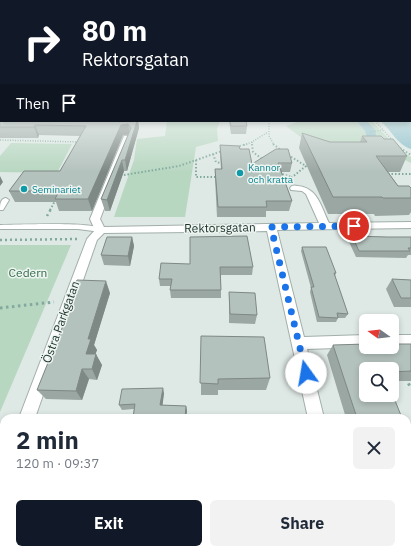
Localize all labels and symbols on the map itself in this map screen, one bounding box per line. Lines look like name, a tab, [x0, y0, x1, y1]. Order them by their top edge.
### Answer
place label: Kannor och kratta	[248, 161, 294, 186]
marker: Kannor och kratta	[235, 168, 245, 178]
place label: Seminariet	[32, 183, 81, 196]
marker: Seminariet	[19, 184, 29, 194]
pin	[337, 209, 371, 243]
street label: Rektorsgatan	[184, 219, 256, 236]
park label: Cedern	[9, 265, 47, 280]
street label: Östra Parkgatan	[39, 279, 82, 365]
north arrow	[359, 314, 399, 354]
position arrow	[285, 352, 327, 394]

